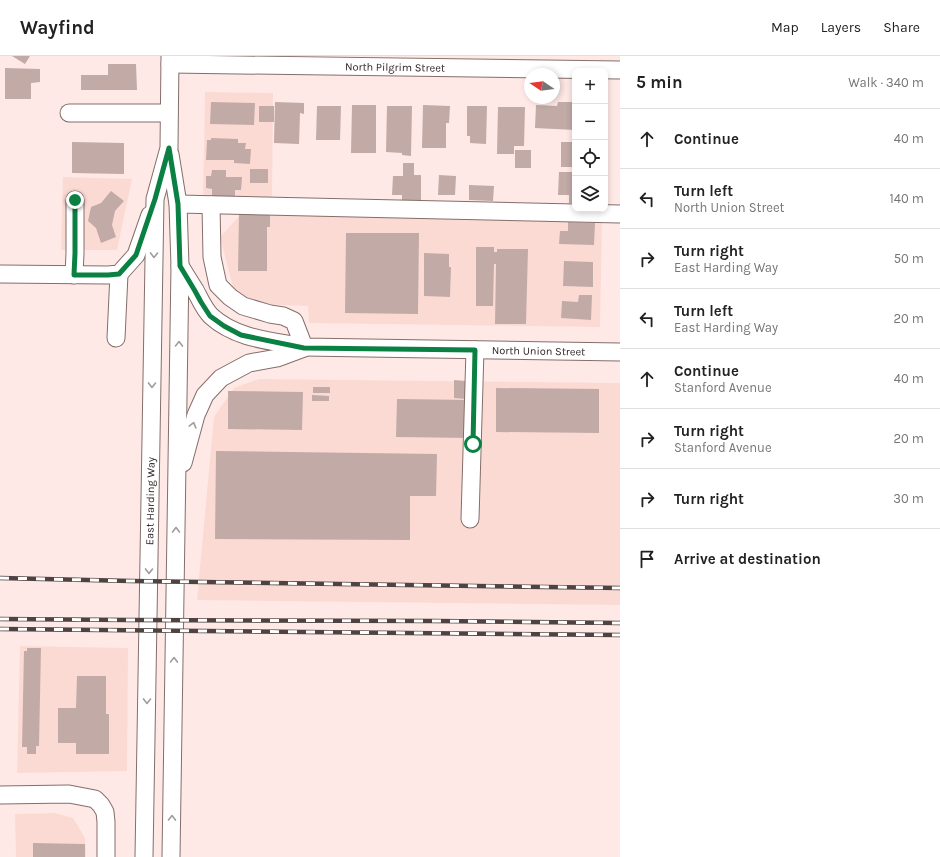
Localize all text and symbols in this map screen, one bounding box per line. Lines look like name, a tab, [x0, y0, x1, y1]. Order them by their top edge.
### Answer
text: Wayfind	[20, 17, 95, 39]
text: Map	[771, 19, 799, 36]
text: Layers	[821, 19, 861, 36]
text: Share	[883, 19, 920, 36]
street label: North Pilgrim Street	[345, 60, 445, 75]
north arrow	[524, 68, 560, 104]
map controls	[572, 68, 608, 212]
button: +	[572, 68, 608, 104]
text: 5 min	[636, 72, 683, 92]
text: Walk · 340 m	[848, 75, 924, 90]
button: −	[572, 104, 608, 140]
icon: ahead	[636, 128, 658, 150]
text: Continue	[674, 130, 739, 148]
text: 40 m	[894, 131, 924, 146]
button: locate	[572, 140, 608, 176]
button: layers	[572, 176, 608, 212]
text: Turn left	[674, 182, 733, 200]
icon: left	[636, 188, 658, 210]
route end	[66, 191, 84, 209]
text: 140 m	[889, 191, 924, 206]
text: North Union Street	[674, 200, 784, 215]
text: Turn right	[674, 242, 744, 260]
icon: right	[636, 248, 658, 270]
text: 50 m	[894, 251, 924, 266]
one-way arrow	[150, 252, 158, 258]
text: East Harding Way	[674, 260, 778, 275]
text: Turn left	[674, 302, 733, 320]
icon: left	[636, 308, 658, 330]
text: 20 m	[894, 311, 924, 326]
text: East Harding Way	[674, 320, 778, 335]
one-way arrow	[175, 341, 183, 347]
street label: North Union Street	[492, 344, 585, 358]
text: Continue	[674, 362, 739, 380]
icon: ahead	[636, 368, 658, 390]
text: 40 m	[894, 371, 924, 386]
text: Stanford Avenue	[674, 380, 772, 395]
one-way arrow	[148, 382, 156, 388]
one-way arrow	[189, 422, 197, 428]
text: Turn right	[674, 422, 744, 440]
icon: right	[636, 428, 658, 450]
text: 20 m	[894, 431, 924, 446]
route start	[464, 435, 482, 453]
text: Stanford Avenue	[674, 440, 772, 455]
street label: East Harding Way	[143, 457, 158, 545]
icon: right	[636, 488, 658, 510]
text: Turn right	[674, 490, 744, 508]
text: 30 m	[893, 491, 924, 506]
one-way arrow	[172, 527, 180, 533]
icon: arrive	[636, 548, 658, 570]
text: Arrive at destination	[674, 550, 821, 568]
one-way arrow	[145, 568, 153, 574]
one-way arrow	[170, 657, 178, 663]
one-way arrow	[142, 698, 151, 704]
one-way arrow	[168, 815, 176, 821]

